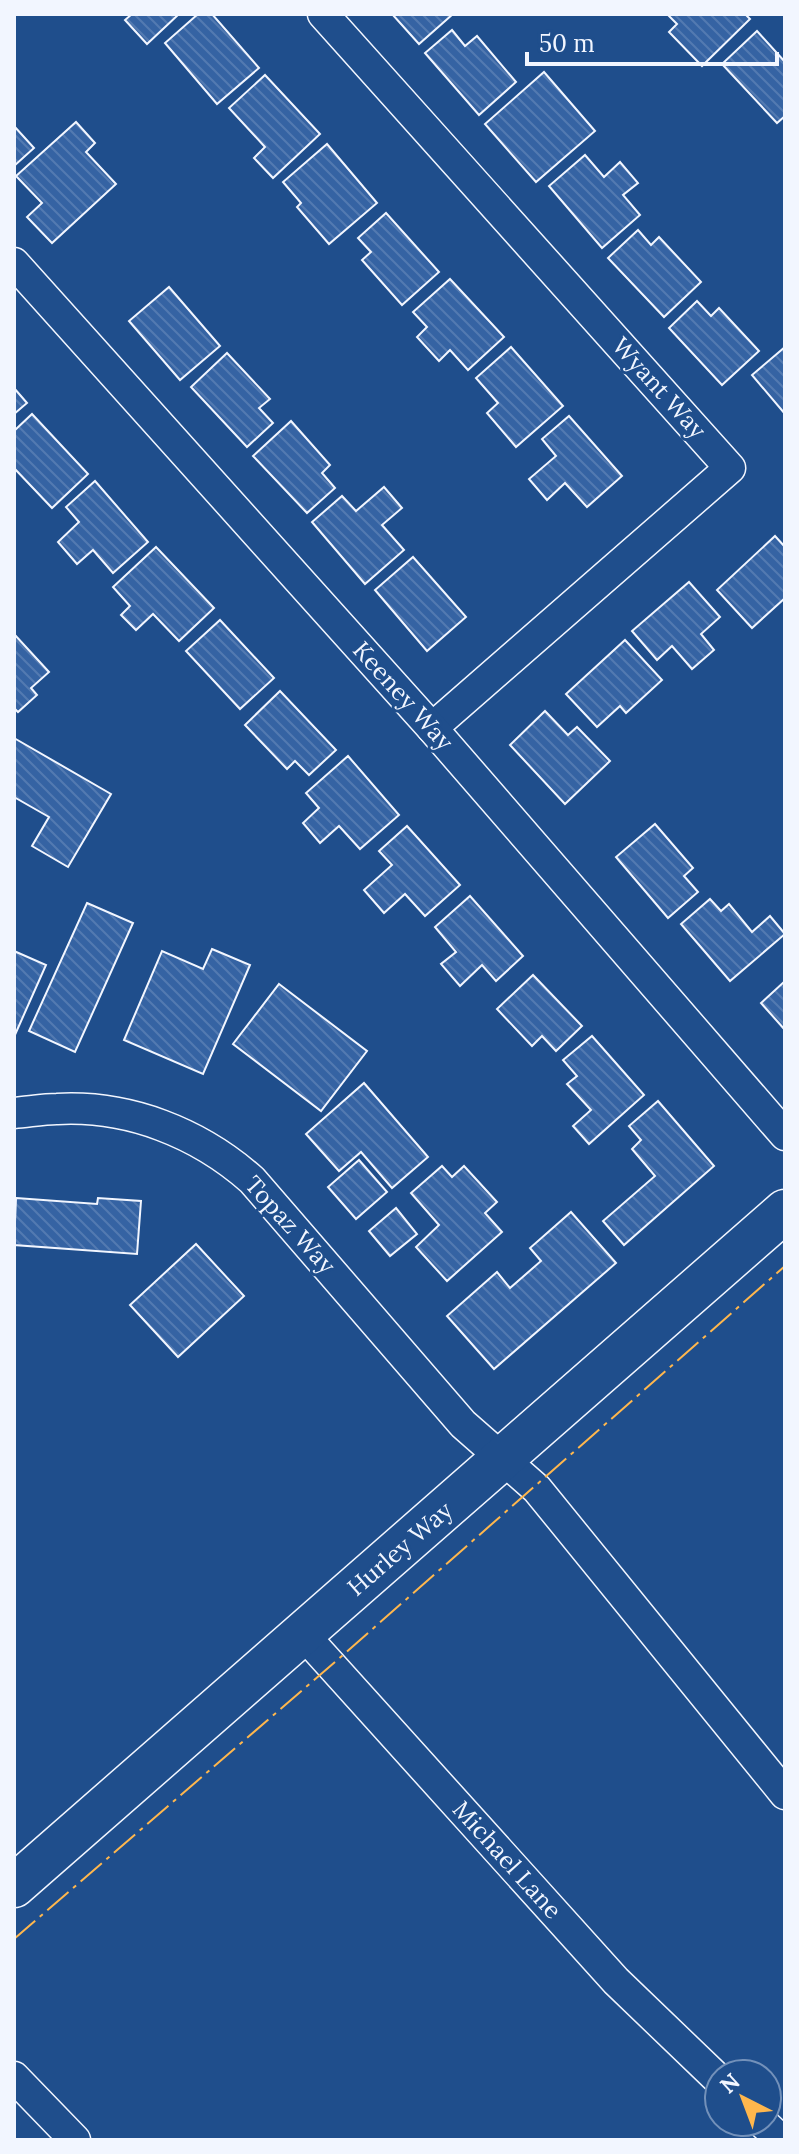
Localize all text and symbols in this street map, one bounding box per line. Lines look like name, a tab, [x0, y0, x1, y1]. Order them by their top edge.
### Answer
scale bar	[527, 16, 777, 66]
text: 50 m	[539, 28, 595, 59]
street label: Wyant Way	[606, 330, 713, 445]
street label: Keeney Way	[346, 635, 461, 757]
street label: Topaz Way	[238, 1169, 343, 1280]
street label: Hurley Way	[341, 1494, 459, 1603]
street label: Michael Lane	[446, 1794, 569, 1925]
north arrow	[703, 2058, 783, 2138]
text: N	[714, 2067, 745, 2099]

